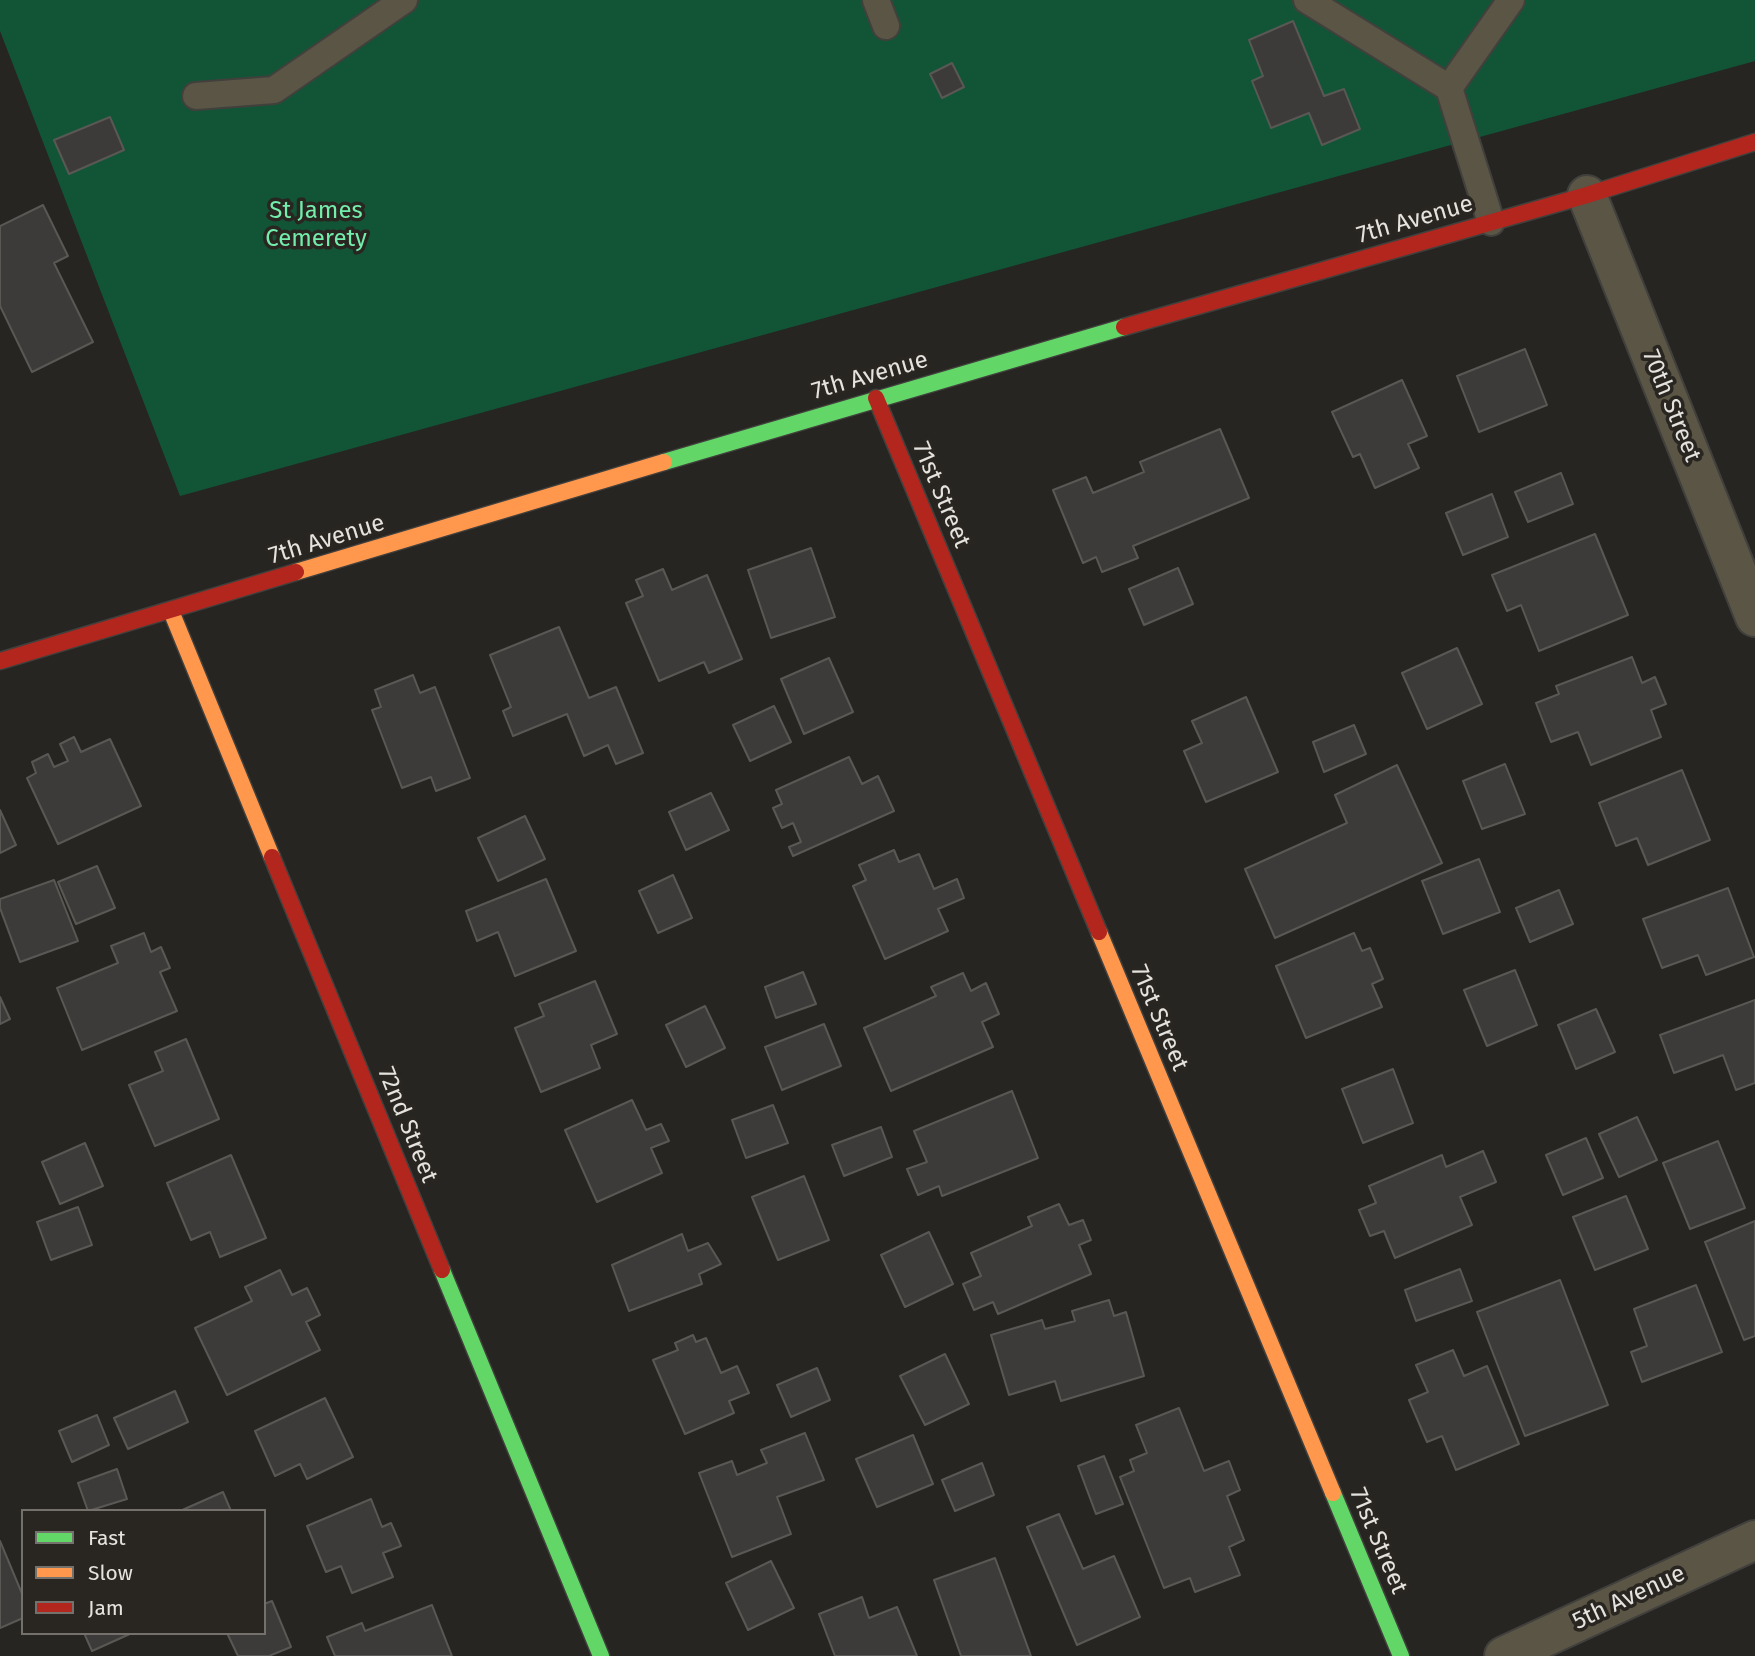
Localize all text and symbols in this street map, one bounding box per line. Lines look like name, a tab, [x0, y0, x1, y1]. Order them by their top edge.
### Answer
street label: 7th Avenue	[1354, 190, 1476, 250]
park label: St James Cemerety	[265, 197, 367, 253]
street label: 7th Avenue	[809, 346, 931, 406]
street label: 70th Street	[1636, 346, 1706, 466]
street label: 71st Street	[906, 438, 976, 552]
street label: 7th Avenue	[266, 509, 388, 571]
street label: 71st Street	[1124, 961, 1194, 1075]
street label: 72nd Street	[371, 1063, 443, 1187]
street label: 71st Street	[1343, 1484, 1413, 1598]
legend	[21, 1509, 266, 1635]
text: Fast	[88, 1525, 126, 1551]
street label: 5th Avenue	[1568, 1559, 1690, 1637]
text: Slow	[88, 1560, 133, 1586]
text: Jam	[88, 1595, 124, 1621]

